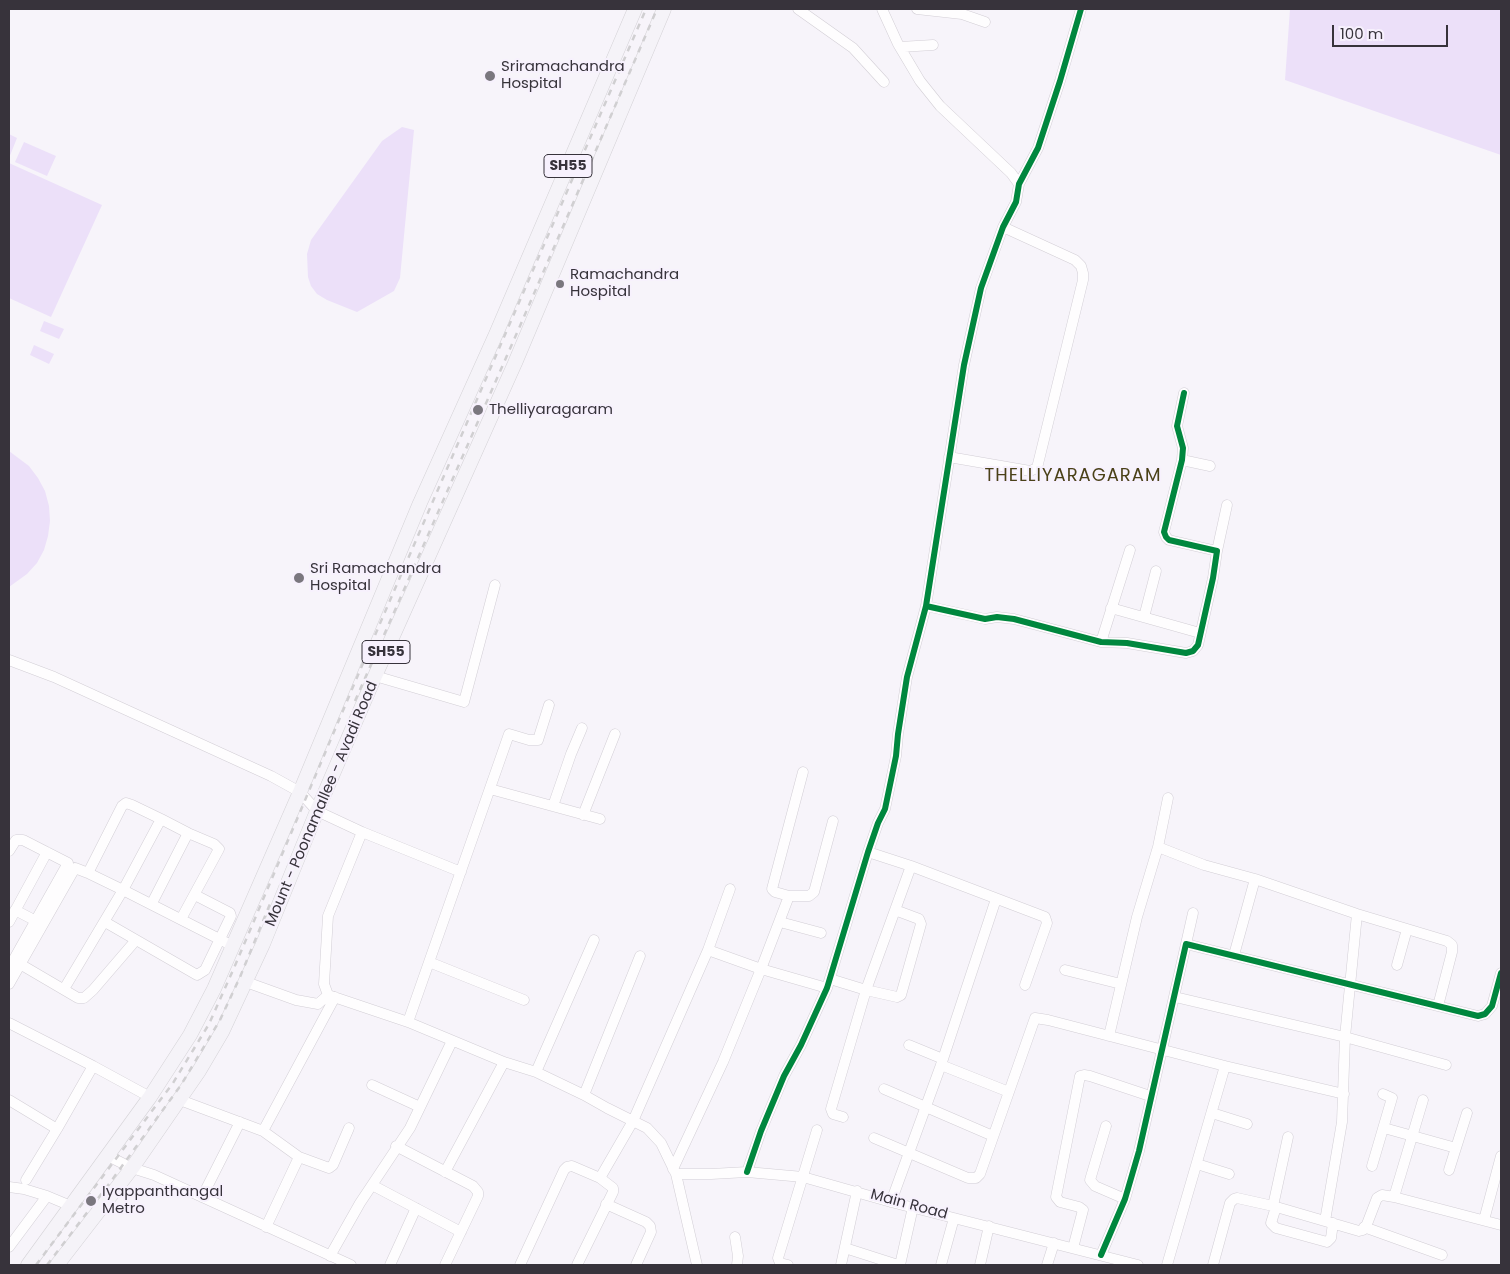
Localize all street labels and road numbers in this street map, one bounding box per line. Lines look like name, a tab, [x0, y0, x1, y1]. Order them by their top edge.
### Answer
road number: SH55	[544, 154, 592, 178]
road number: SH55	[362, 640, 410, 664]
street label: Mount - Poonamallee - Avadi Road	[262, 679, 382, 929]
street label: Main Road	[868, 1186, 950, 1224]

